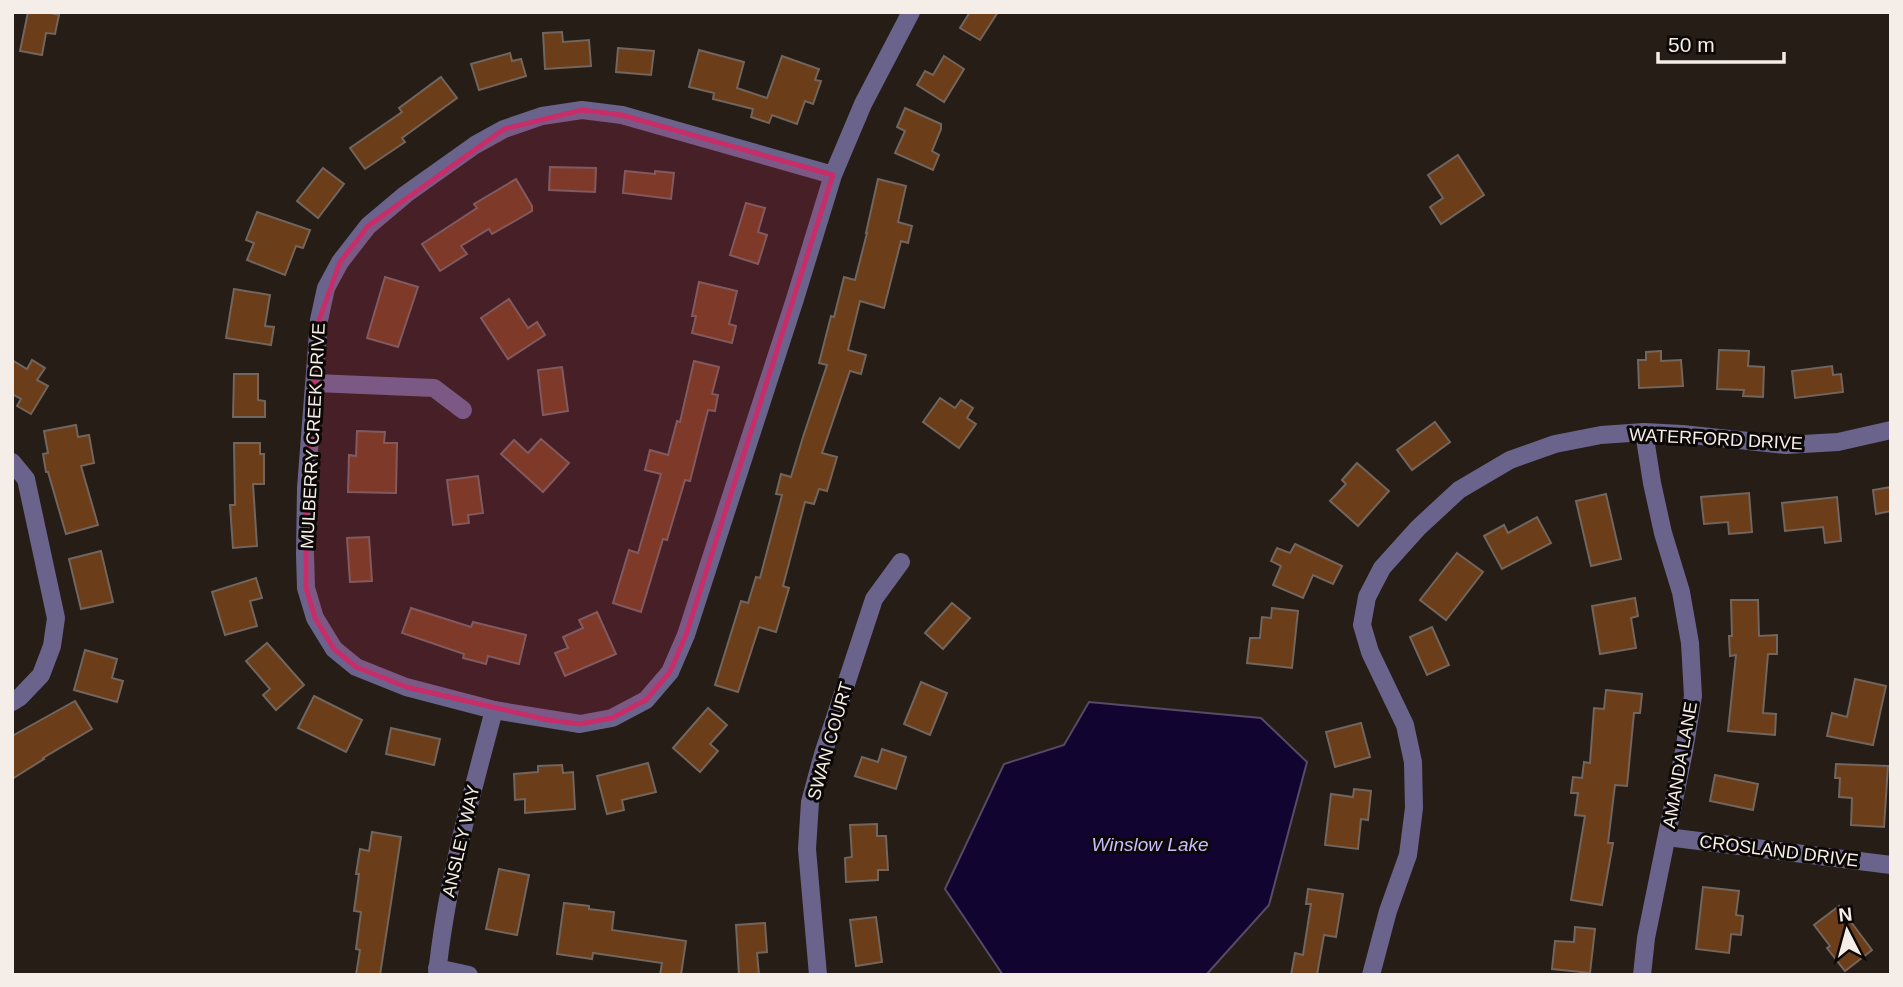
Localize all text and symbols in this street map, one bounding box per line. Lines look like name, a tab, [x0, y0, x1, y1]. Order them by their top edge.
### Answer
scale bar	[1658, 21, 1784, 65]
text: 50 m	[1668, 33, 1715, 56]
street label: MULBERRY CREEK DRIVE	[297, 322, 329, 550]
street label: WATERFORD DRIVE	[1629, 424, 1803, 454]
street label: SWAN COURT	[804, 680, 856, 802]
street label: AMANDA LANE	[1659, 700, 1701, 830]
street label: ANSLEY WAY	[438, 783, 484, 899]
street label: CROSLAND DRIVE	[1698, 831, 1860, 871]
water label: Winslow Lake	[1091, 834, 1209, 855]
north arrow	[1812, 896, 1882, 966]
text: N	[1837, 903, 1853, 926]

